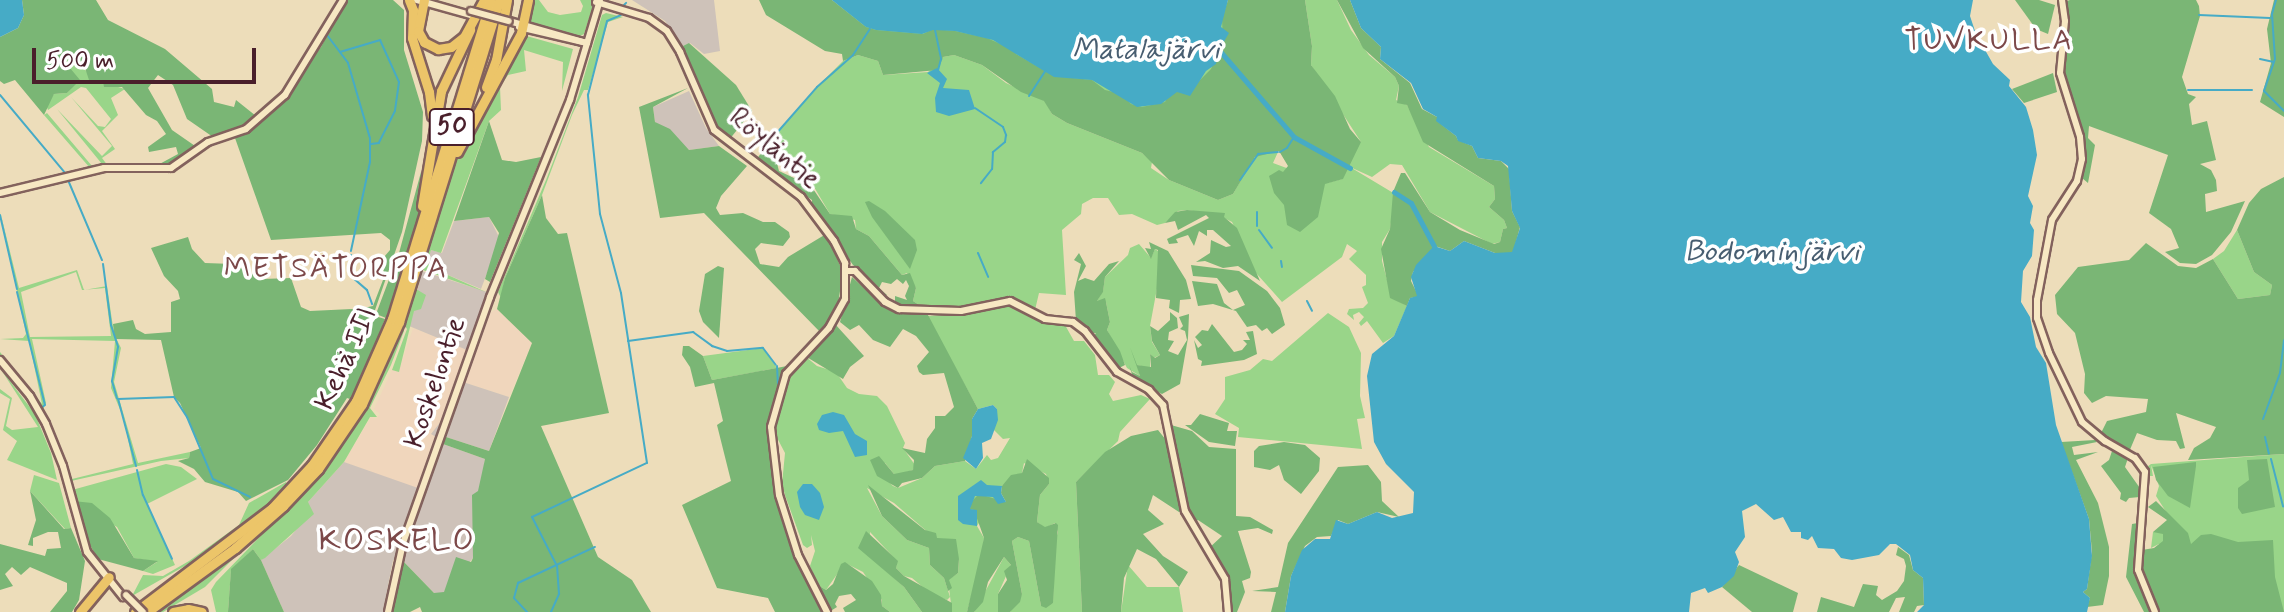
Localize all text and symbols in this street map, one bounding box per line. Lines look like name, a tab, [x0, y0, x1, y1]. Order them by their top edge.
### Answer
district label: TUVKULLA	[1908, 23, 2070, 59]
scale bar	[36, 32, 260, 82]
water label: Matalajärvi	[1072, 32, 1220, 68]
text: 500 m	[46, 46, 114, 77]
street label: Röyläntie	[722, 101, 826, 197]
road number: 50	[428, 105, 476, 149]
water label: Bodominjärvi	[1685, 234, 1859, 270]
district label: METSÄTORPPA	[222, 251, 450, 287]
street label: Kehä III	[309, 302, 385, 416]
street label: Koskelontie	[398, 313, 474, 453]
district label: KOSKELO	[319, 522, 475, 560]

